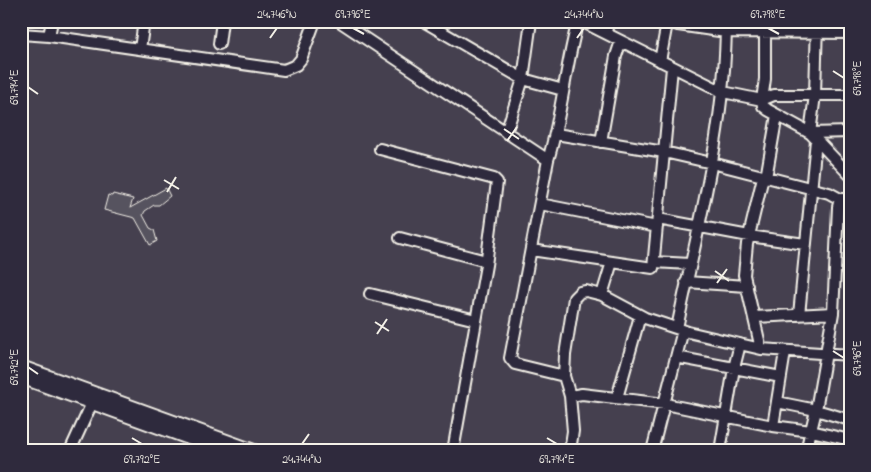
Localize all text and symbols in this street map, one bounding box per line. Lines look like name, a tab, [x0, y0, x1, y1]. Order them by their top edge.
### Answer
text: 24.746°N	[257, 6, 297, 24]
text: 69.796°E	[335, 6, 371, 24]
text: 24.744°N	[564, 6, 604, 24]
text: 69.798°E	[751, 6, 785, 24]
text: 69.798°E	[849, 61, 867, 95]
text: 69.794°E	[6, 69, 24, 105]
text: 69.796°E	[849, 340, 867, 376]
text: 69.792°E	[6, 349, 24, 385]
text: 69.792°E	[124, 451, 160, 469]
text: 24.744°N	[282, 451, 322, 469]
text: 69.794°E	[539, 451, 575, 469]

